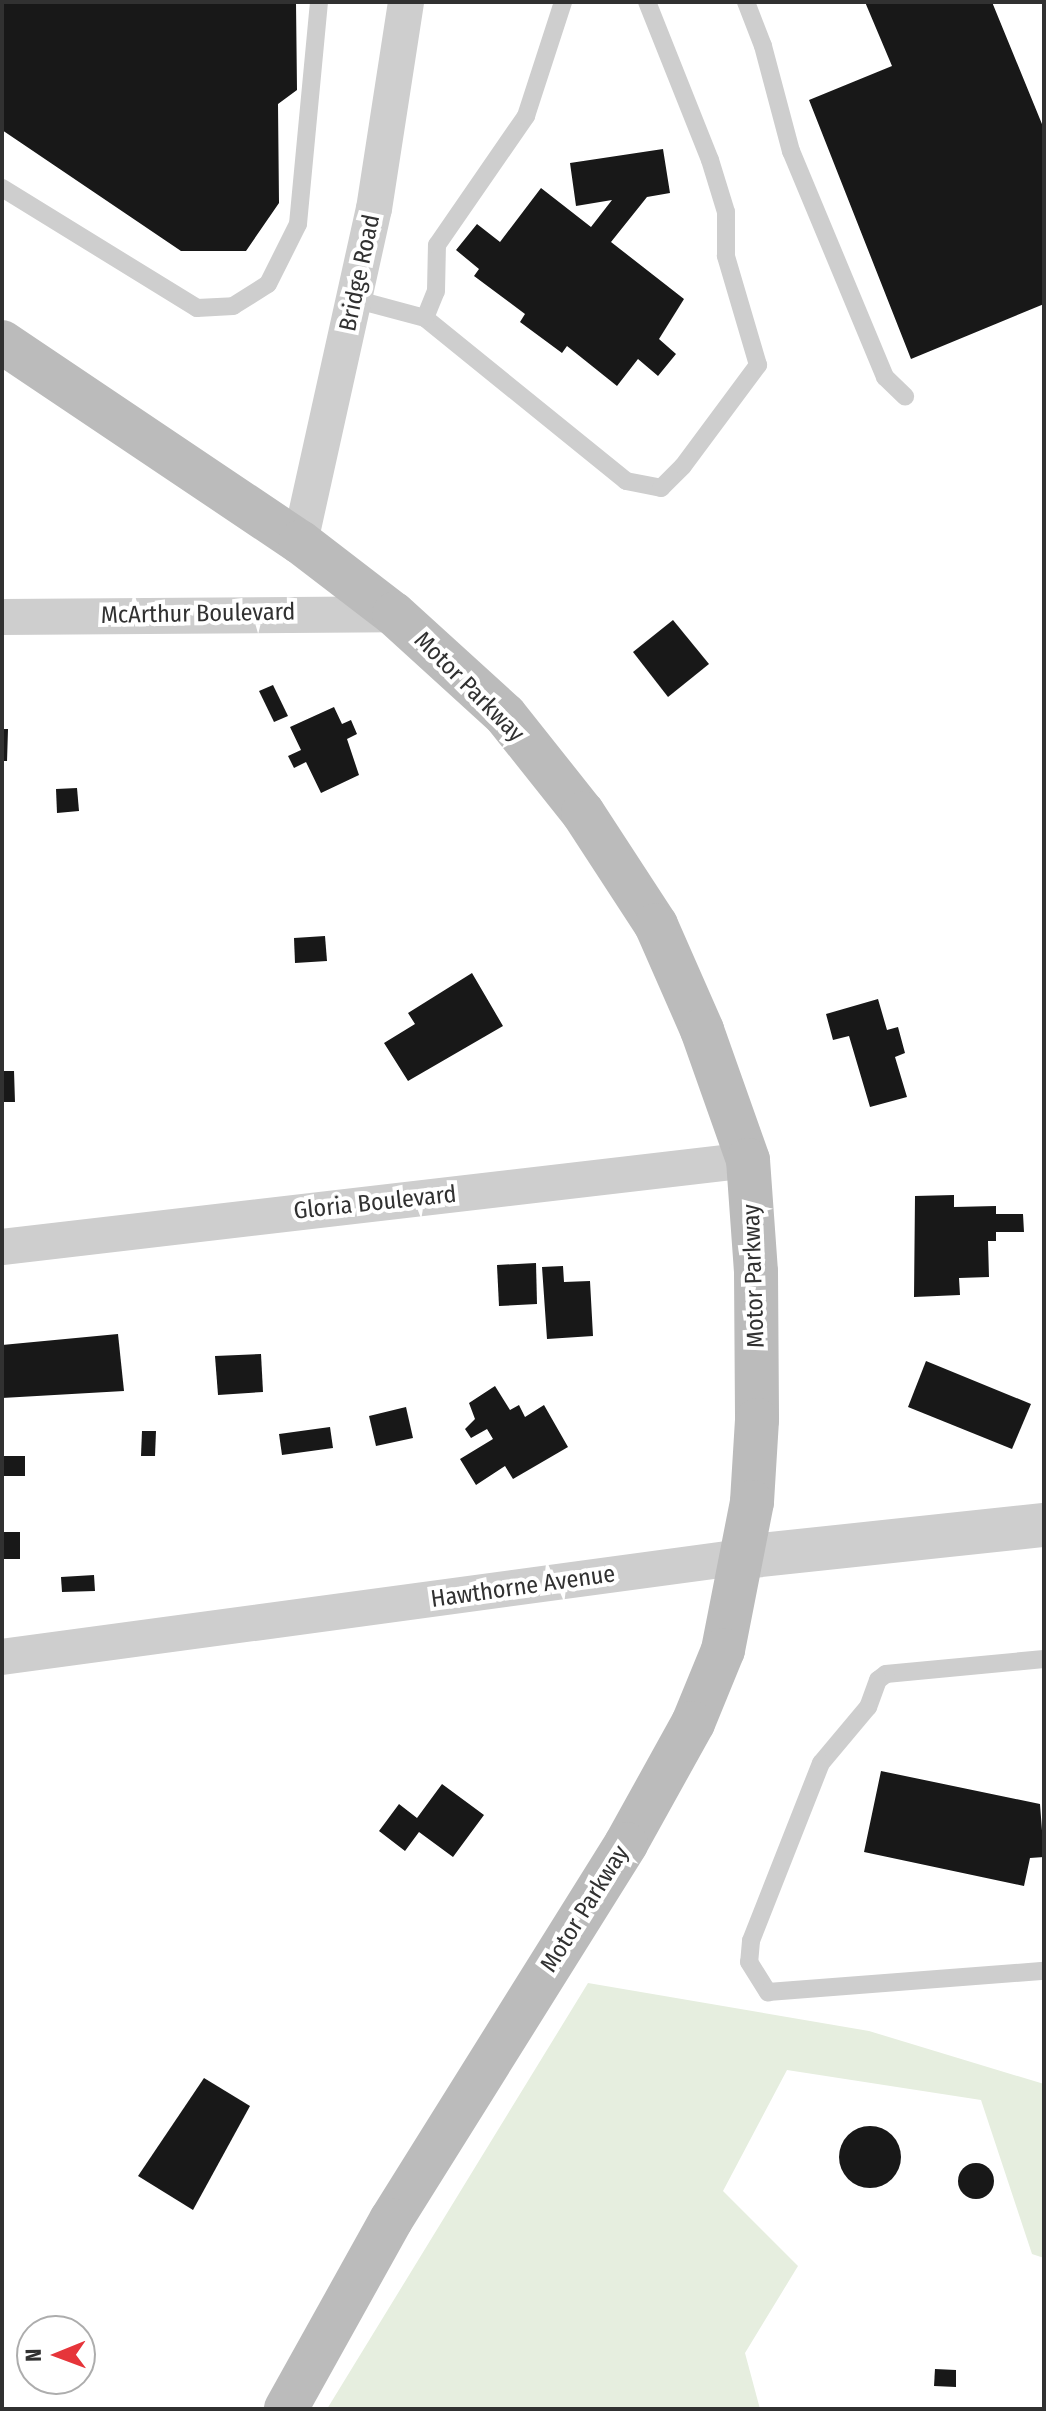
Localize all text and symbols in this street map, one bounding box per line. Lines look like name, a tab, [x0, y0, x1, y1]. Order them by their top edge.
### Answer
street label: Bridge Road	[334, 212, 386, 334]
street label: McArthur Boulevard	[101, 598, 295, 630]
street label: Motor Parkway	[408, 626, 530, 748]
street label: Gloria Boulevard	[292, 1180, 458, 1226]
street label: Motor Parkway	[737, 1204, 771, 1348]
street label: Hawthorne Avenue	[429, 1560, 617, 1614]
street label: Motor Parkway	[535, 1840, 635, 1978]
north arrow	[16, 2315, 96, 2395]
text: N	[20, 2349, 47, 2362]

